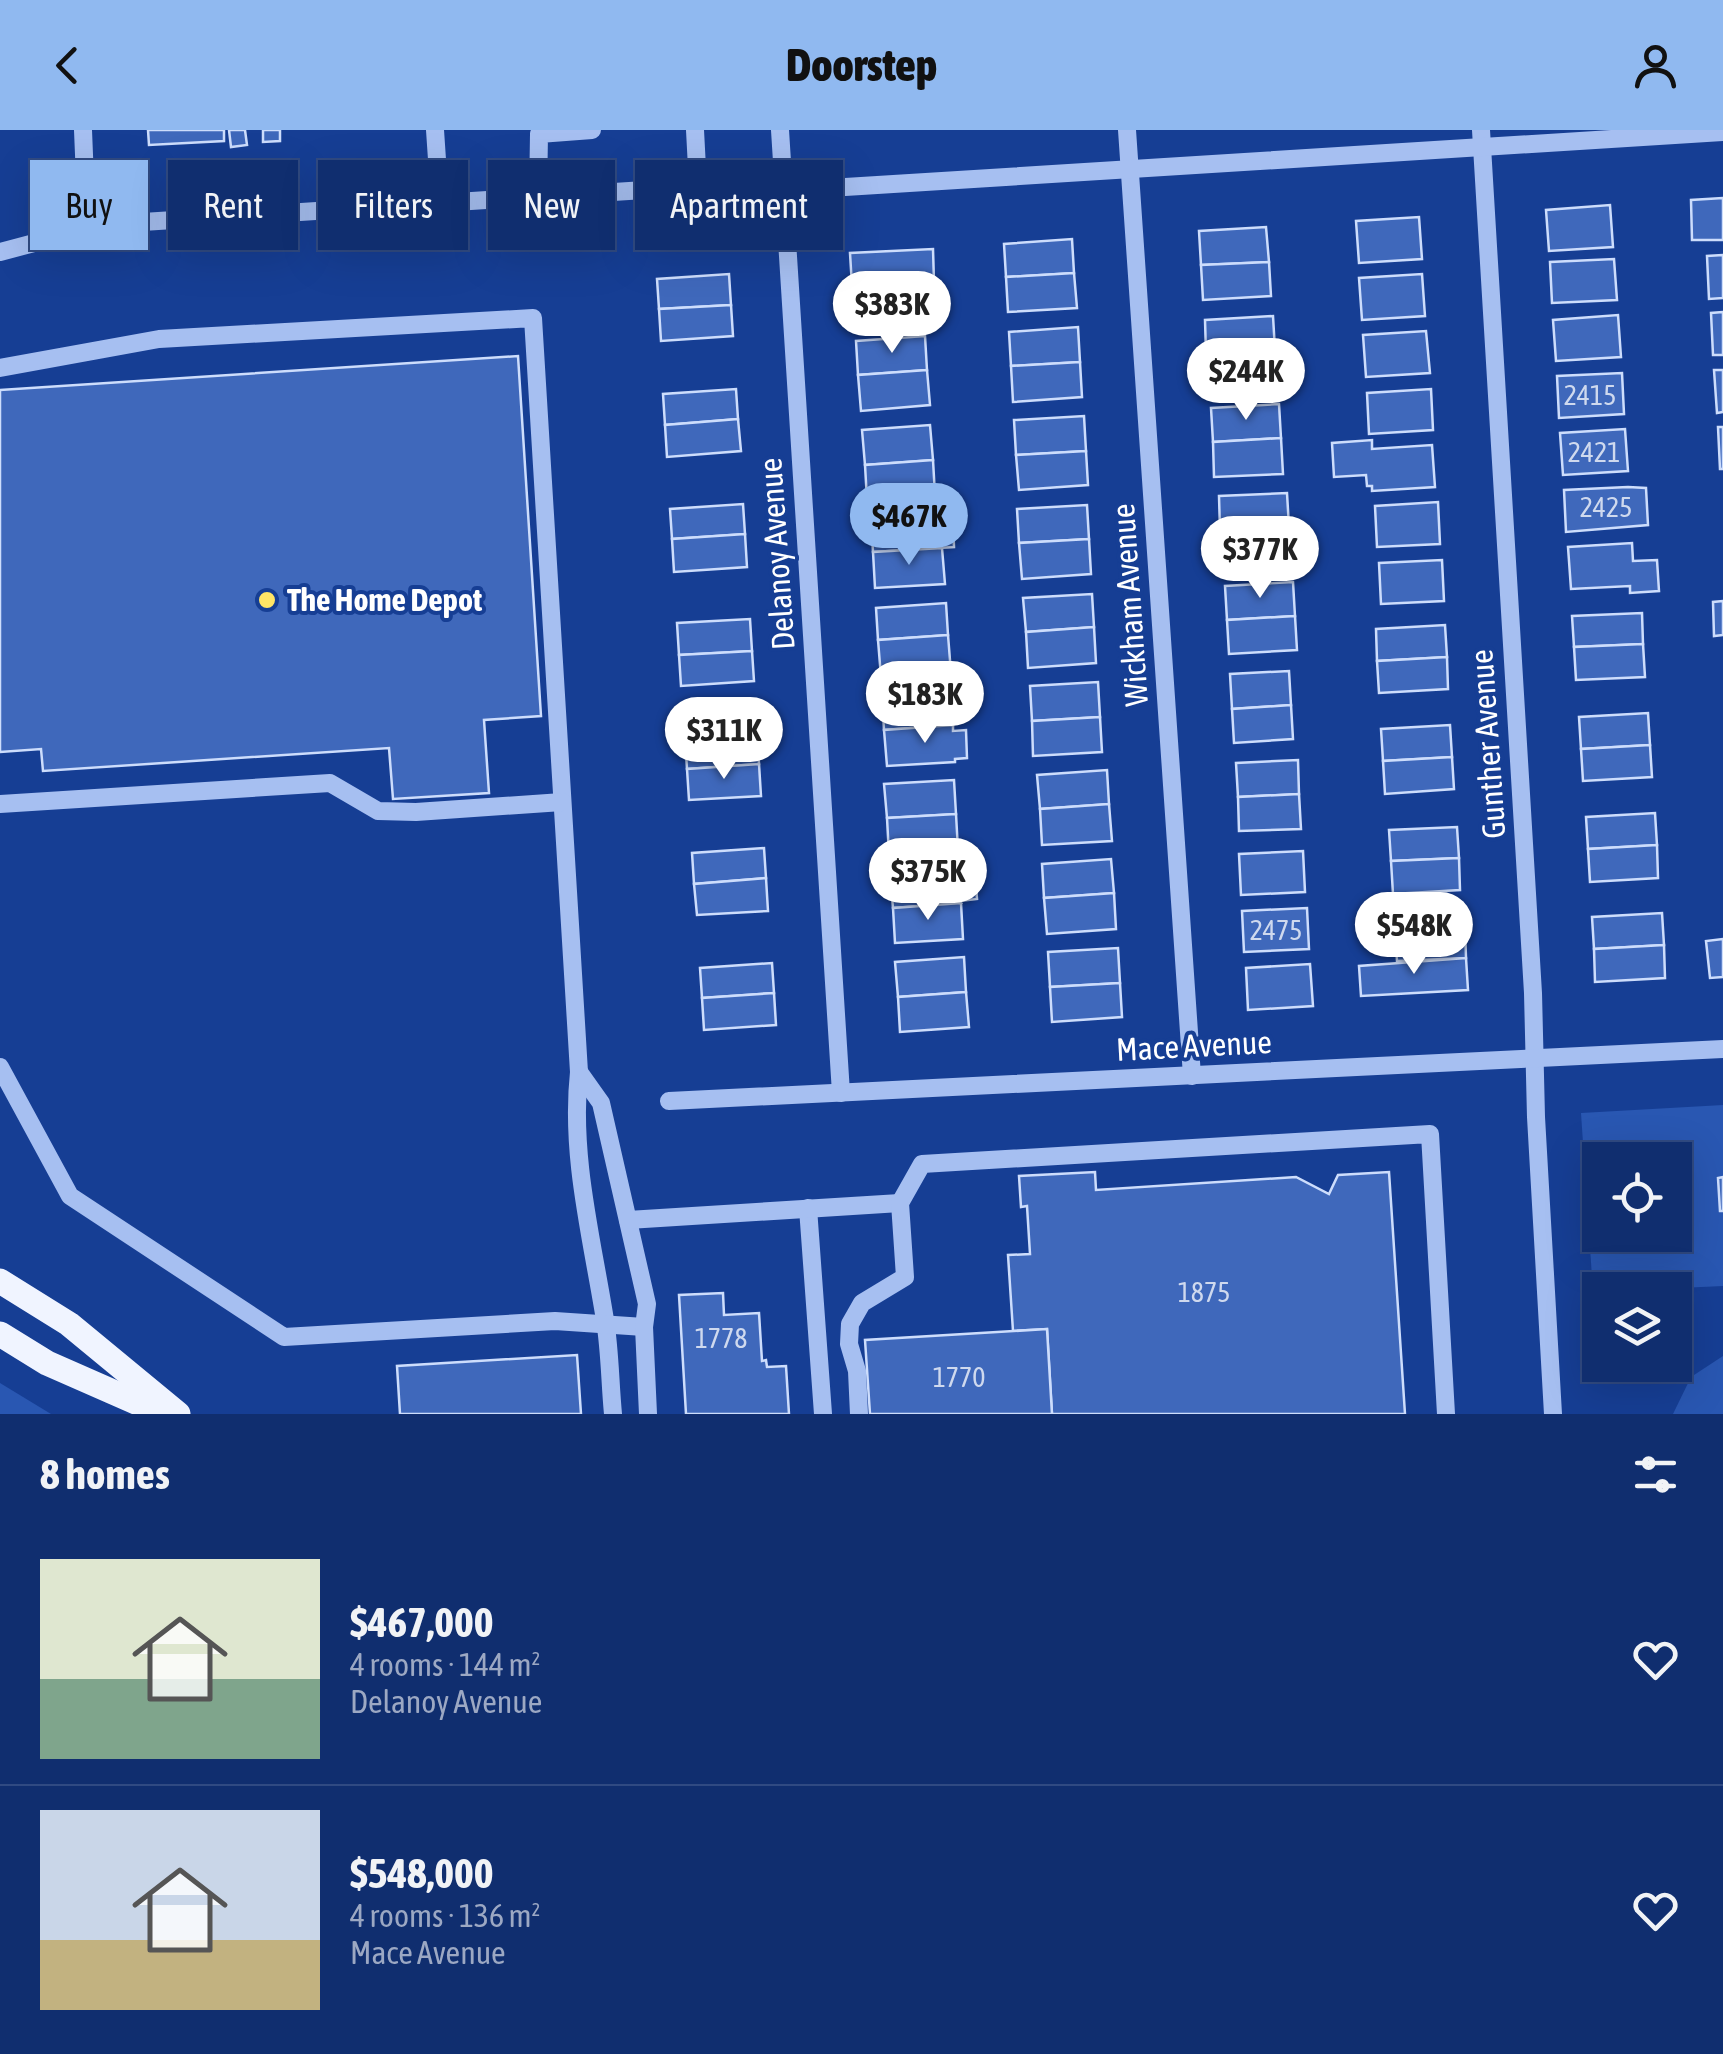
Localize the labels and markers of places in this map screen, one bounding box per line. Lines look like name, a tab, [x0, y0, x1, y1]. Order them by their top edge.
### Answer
pin: $383K	[822, 271, 962, 356]
pin: $244K	[1176, 338, 1316, 423]
pin: $467K	[839, 483, 979, 568]
pin: $377K	[1190, 516, 1330, 601]
place label: The Home Depot	[287, 581, 483, 618]
marker: The Home Depot	[256, 589, 278, 611]
pin: $183K	[855, 661, 995, 746]
pin: $311K	[654, 697, 794, 782]
pin: $375K	[858, 838, 998, 923]
pin: $548K	[1344, 892, 1484, 977]

